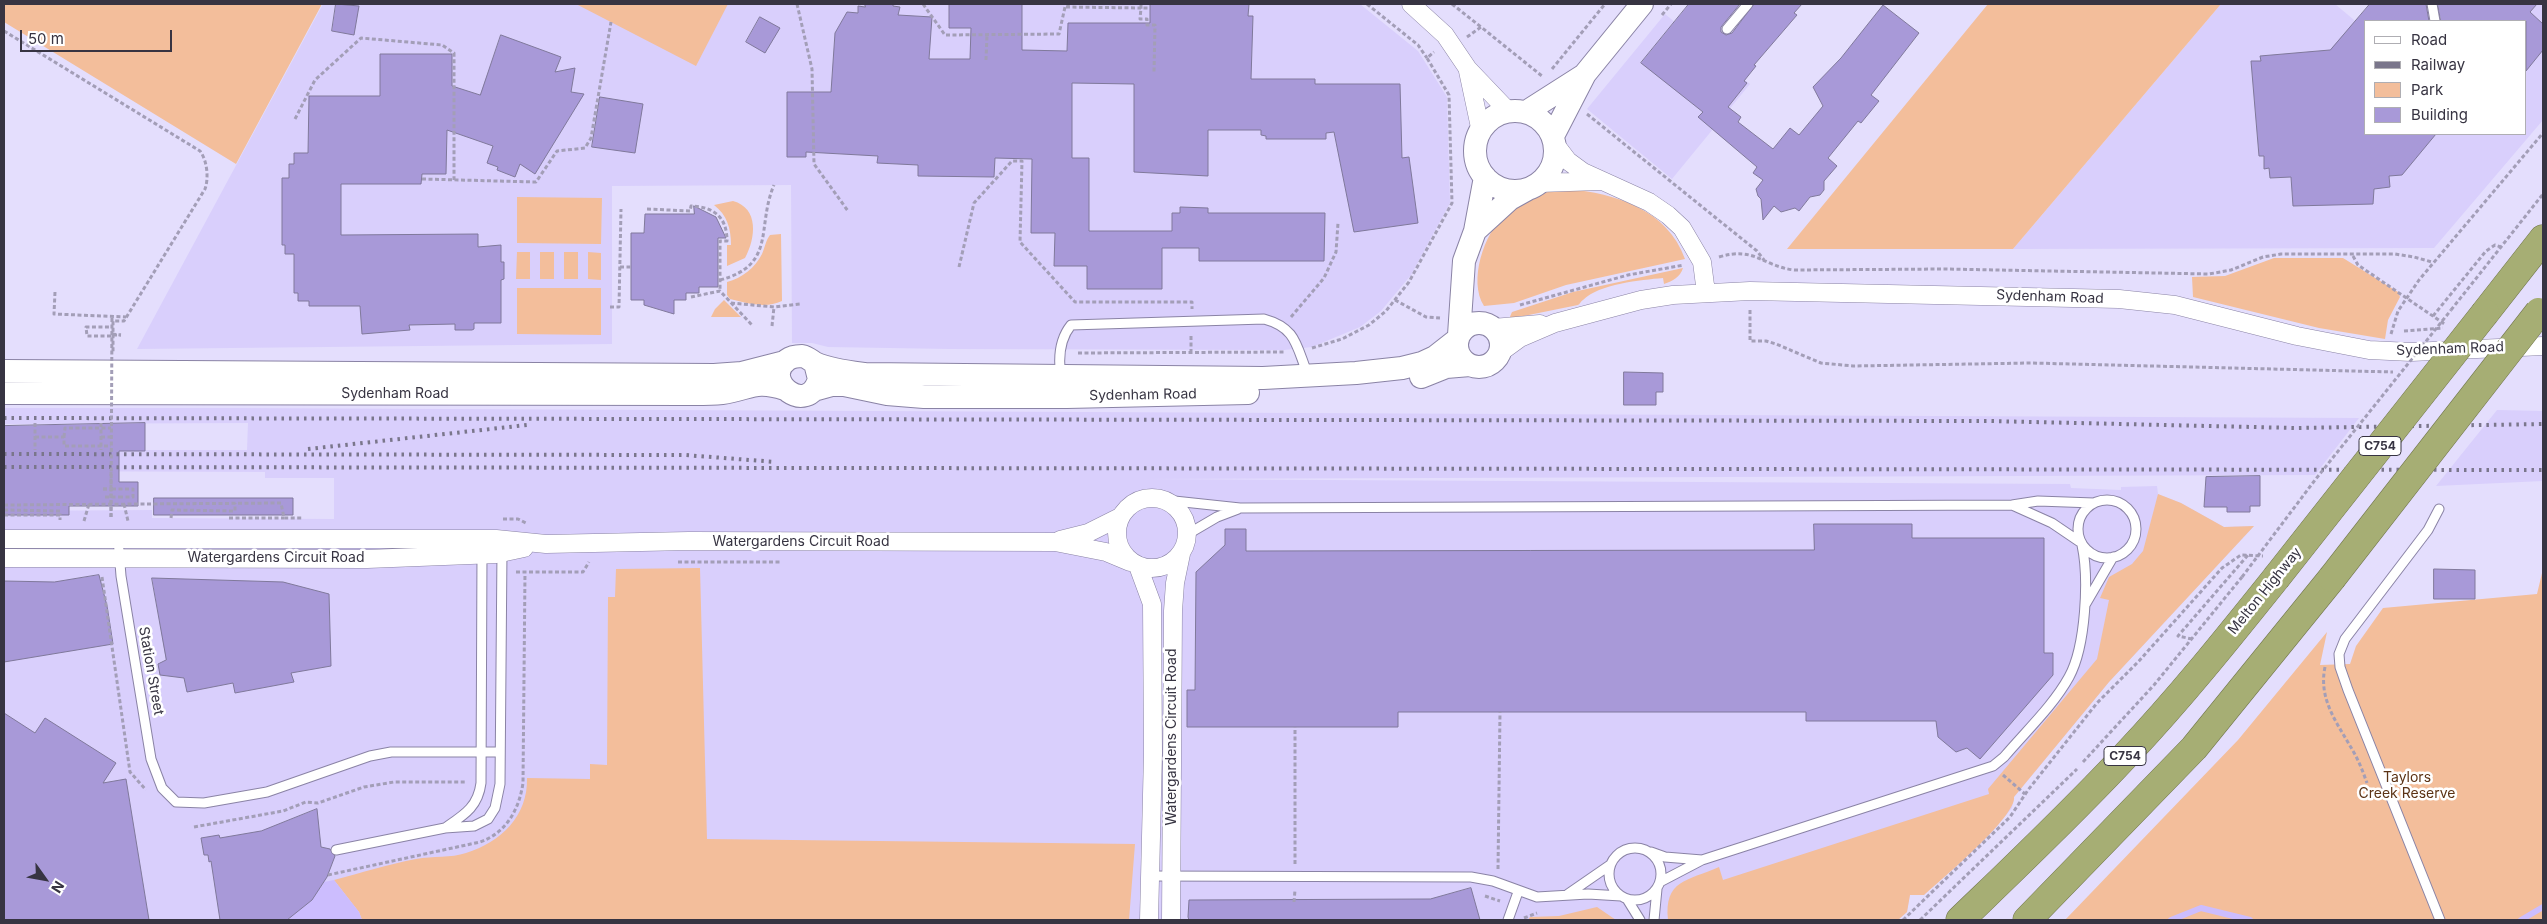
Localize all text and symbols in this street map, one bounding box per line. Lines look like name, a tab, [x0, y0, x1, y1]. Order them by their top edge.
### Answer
scale bar	[22, 20, 175, 52]
legend	[2364, 20, 2527, 135]
text: 50 m	[28, 29, 64, 48]
text: Road	[2411, 30, 2447, 49]
text: Railway	[2411, 55, 2465, 74]
text: Park	[2411, 80, 2443, 99]
text: Building	[2411, 105, 2468, 124]
street label: Sydenham Road	[1996, 287, 2104, 307]
street label: Sydenham Road	[2396, 339, 2504, 359]
street label: Sydenham Road	[341, 386, 449, 402]
street label: Sydenham Road	[1089, 386, 1197, 404]
road number: C754	[2359, 436, 2401, 456]
street label: Watergardens Circuit Road	[712, 534, 890, 550]
street label: Melton Highway	[2225, 544, 2305, 638]
street label: Watergardens Circuit Road	[187, 550, 365, 566]
street label: Station Street	[135, 625, 167, 717]
street label: Watergardens Circuit Road	[1164, 648, 1180, 826]
road number: C754	[2104, 746, 2146, 766]
park label: Taylors Creek Reserve	[2359, 770, 2455, 802]
north arrow	[20, 854, 70, 904]
text: N	[48, 878, 68, 896]

